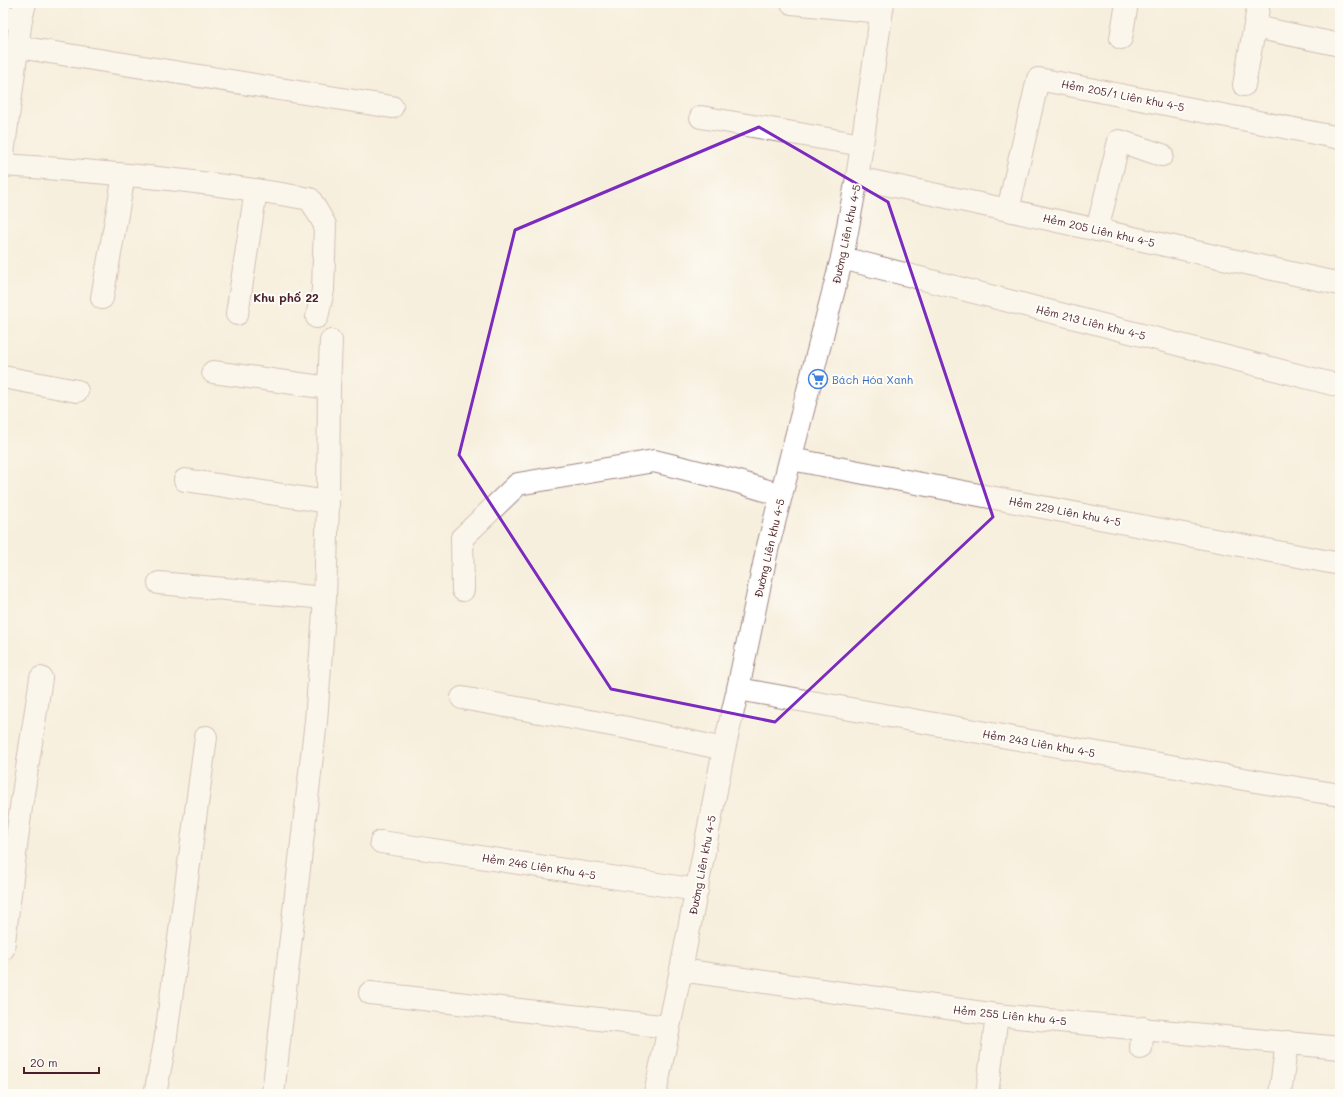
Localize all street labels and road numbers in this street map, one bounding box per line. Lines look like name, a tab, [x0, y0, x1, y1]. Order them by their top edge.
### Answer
street label: Hẻm 205/1 Liên khu 4-5	[1060, 76, 1186, 114]
street label: Đường Liên khu 4-5	[828, 183, 864, 285]
street label: Hẻm 205 Liên khu 4-5	[1042, 210, 1156, 250]
street label: Hẻm 213 Liên khu 4-5	[1035, 301, 1147, 343]
street label: Hẻm 229 Liên khu 4-5	[1008, 493, 1122, 529]
street label: Đường Liên khu 4-5	[750, 497, 788, 599]
street label: Hẻm 243 Liên khu 4-5	[981, 726, 1097, 760]
street label: Đường Liên khu 4-5	[685, 814, 719, 916]
street label: Hẻm 246 Liên Khu 4-5	[481, 850, 597, 882]
street label: Hẻm 255 Liên khu 4-5	[952, 1002, 1068, 1028]

